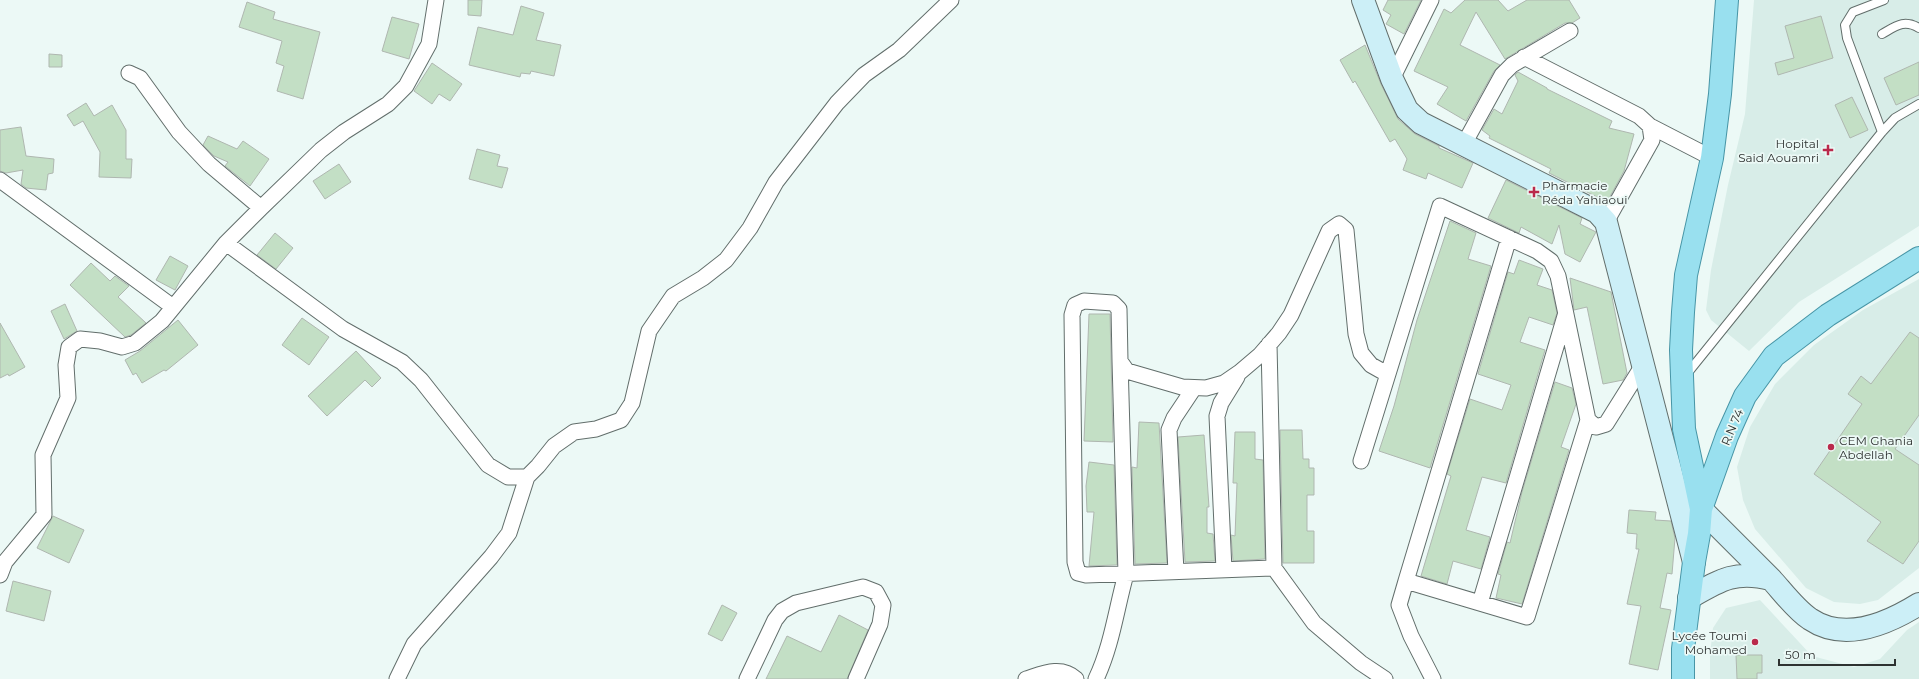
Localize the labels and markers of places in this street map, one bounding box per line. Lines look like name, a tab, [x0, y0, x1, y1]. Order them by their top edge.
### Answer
place label: Hopital Said Aouamri	[1738, 136, 1819, 165]
marker: Hopital Said Aouamri	[1822, 144, 1834, 156]
place label: Pharmacie Réda Yahiaoui	[1542, 178, 1627, 207]
marker: Pharmacie Réda Yahiaoui	[1529, 187, 1539, 197]
place label: CEM Ghania Abdellah	[1839, 433, 1913, 462]
marker: CEM Ghania Abdellah	[1826, 442, 1836, 452]
place label: Lycée Toumi Mohamed	[1672, 628, 1747, 657]
marker: Lycée Toumi Mohamed	[1750, 637, 1760, 647]

